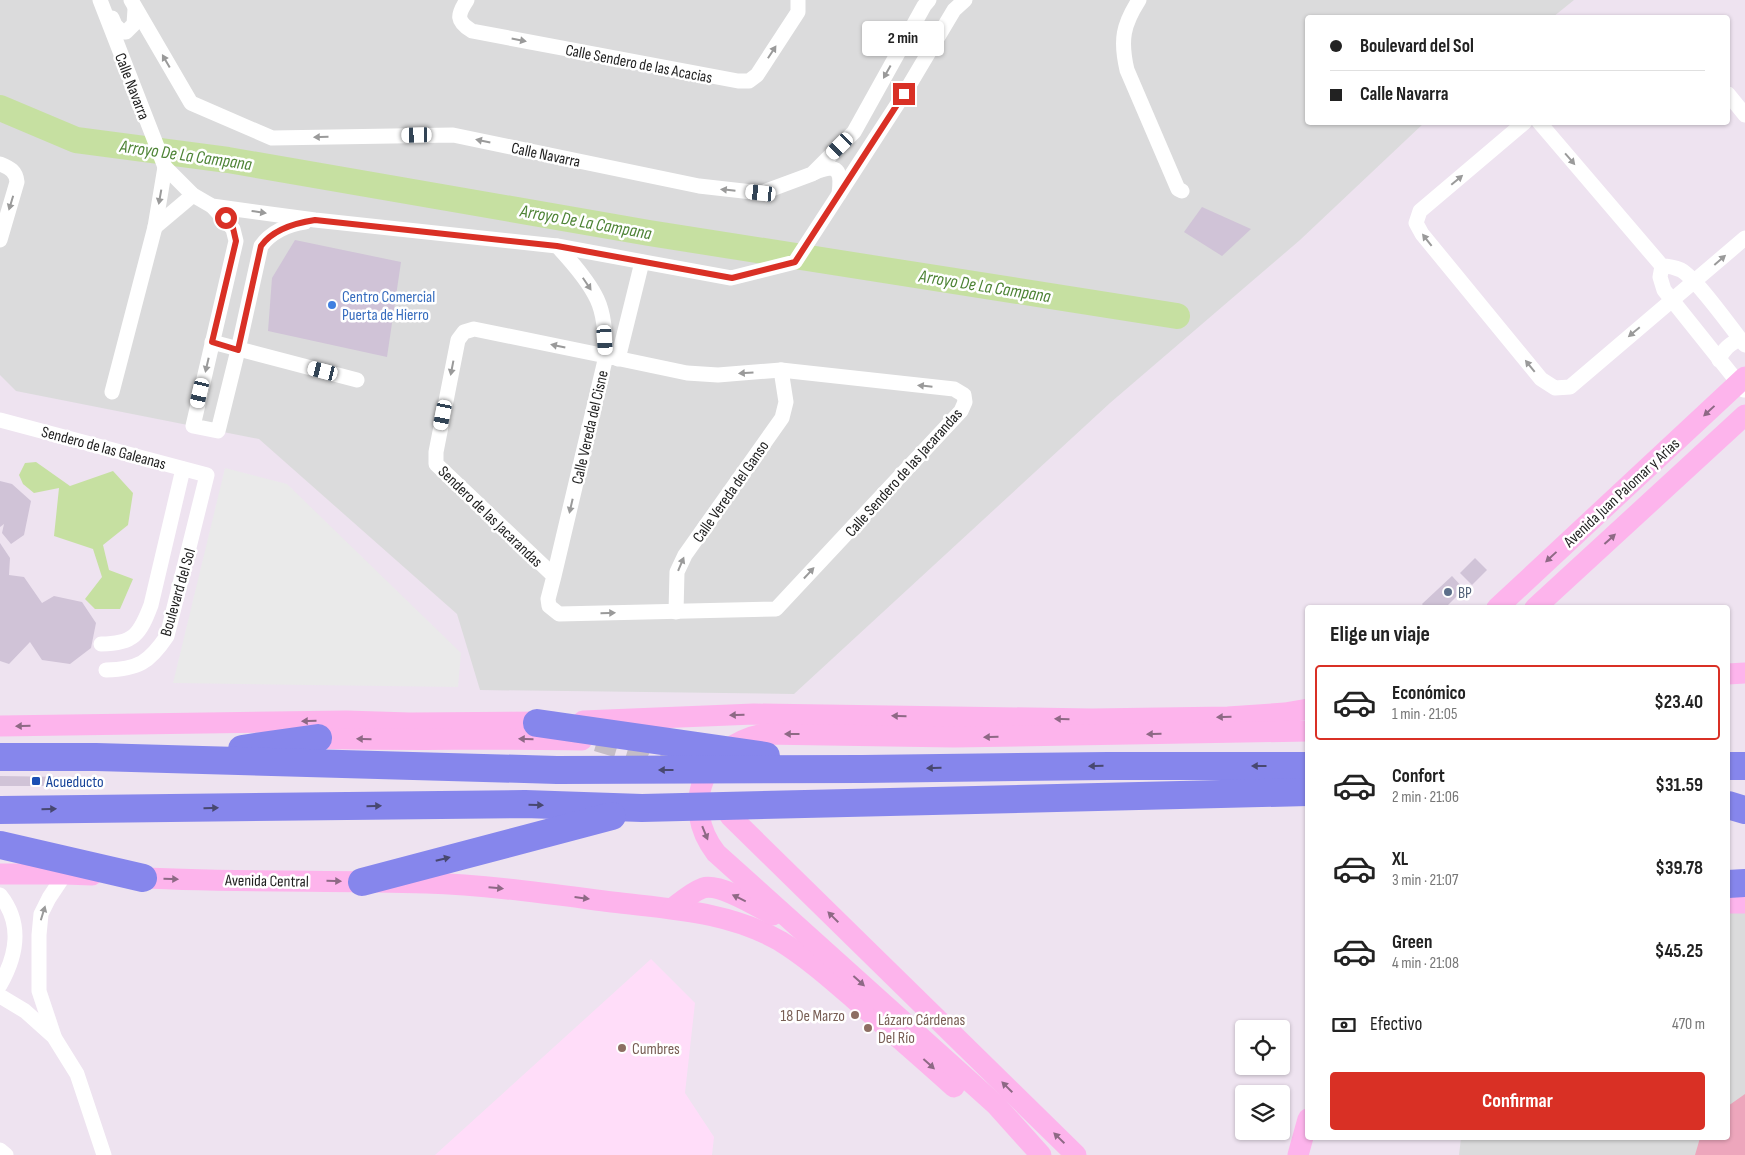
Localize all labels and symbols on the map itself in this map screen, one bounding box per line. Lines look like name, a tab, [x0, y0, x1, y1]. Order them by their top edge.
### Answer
callout: 2 min	[863, 22, 945, 56]
one-way arrow	[512, 37, 528, 45]
street label: Calle Sendero de las Acacias	[564, 41, 714, 88]
one-way arrow	[767, 45, 777, 58]
street label: Calle Navarra	[110, 50, 153, 123]
one-way arrow	[162, 54, 170, 69]
one-way arrow	[883, 65, 891, 80]
route end	[893, 83, 915, 105]
car	[401, 127, 432, 143]
car	[824, 130, 855, 162]
one-way arrow	[313, 133, 329, 141]
water label: Arroyo De La Campana	[118, 136, 254, 175]
one-way arrow	[475, 137, 490, 145]
street label: Calle Navarra	[509, 139, 582, 172]
one-way arrow	[1565, 153, 1576, 166]
one-way arrow	[1450, 174, 1463, 185]
car	[745, 184, 776, 202]
one-way arrow	[720, 185, 736, 193]
one-way arrow	[155, 189, 163, 205]
one-way arrow	[7, 195, 15, 210]
water label: Arroyo De La Campana	[518, 200, 654, 245]
route start	[215, 207, 237, 229]
one-way arrow	[252, 208, 268, 216]
one-way arrow	[1421, 234, 1432, 247]
one-way arrow	[1714, 255, 1726, 266]
water label: Arroyo De La Campana	[917, 266, 1053, 307]
one-way arrow	[582, 277, 592, 291]
place label: Centro Comercial Puerta de Hierro	[342, 288, 435, 325]
marker: Centro Comercial Puerta de Hierro	[326, 299, 338, 311]
car	[596, 325, 613, 355]
one-way arrow	[1628, 327, 1641, 338]
one-way arrow	[550, 342, 566, 350]
one-way arrow	[203, 357, 211, 372]
car	[306, 360, 339, 382]
one-way arrow	[448, 360, 456, 376]
one-way arrow	[1524, 360, 1536, 372]
street label: Calle Vereda del Cisne	[568, 369, 613, 486]
one-way arrow	[737, 369, 753, 377]
car	[189, 377, 210, 409]
one-way arrow	[916, 382, 932, 390]
car	[432, 399, 453, 431]
street label: Calle Sendero de las Jacarandas	[841, 405, 967, 541]
one-way arrow	[1703, 405, 1716, 416]
street label: Sendero de las Galeanas	[39, 423, 168, 474]
street label: Avenida Juan Palomar y Arias	[1560, 434, 1684, 552]
street label: Calle Vereda del Ganso	[689, 437, 773, 546]
street label: Sendero de las Jacarandas	[434, 462, 546, 572]
one-way arrow	[567, 498, 575, 513]
one-way arrow	[1603, 533, 1615, 545]
street label: Boulevard del Sol	[157, 546, 200, 639]
one-way arrow	[1546, 551, 1558, 563]
one-way arrow	[677, 557, 685, 571]
one-way arrow	[803, 568, 815, 580]
place label: BP	[1458, 584, 1472, 603]
marker: BP	[1442, 586, 1454, 598]
one-way arrow	[600, 609, 616, 617]
one-way arrow	[729, 711, 745, 719]
one-way arrow	[891, 712, 907, 720]
one-way arrow	[1216, 713, 1232, 721]
one-way arrow	[1054, 714, 1070, 722]
one-way arrow	[301, 717, 317, 725]
one-way arrow	[15, 722, 31, 730]
one-way arrow	[784, 730, 800, 738]
one-way arrow	[1146, 731, 1162, 739]
one-way arrow	[983, 733, 999, 741]
one-way arrow	[356, 735, 372, 743]
one-way arrow	[518, 735, 534, 743]
one-way arrow	[1088, 762, 1104, 770]
one-way arrow	[1251, 762, 1267, 770]
one-way arrow	[926, 764, 942, 772]
one-way arrow	[658, 766, 674, 774]
place label: Acueducto	[45, 773, 104, 792]
marker: Acueducto	[30, 775, 42, 787]
one-way arrow	[528, 801, 544, 809]
one-way arrow	[366, 802, 382, 810]
one-way arrow	[203, 803, 219, 811]
one-way arrow	[41, 805, 57, 813]
one-way arrow	[701, 826, 709, 840]
one-way arrow	[435, 855, 450, 863]
street label: Avenida Central	[224, 871, 309, 892]
one-way arrow	[163, 875, 179, 883]
one-way arrow	[326, 877, 342, 885]
one-way arrow	[488, 884, 504, 892]
one-way arrow	[574, 894, 590, 902]
one-way arrow	[732, 894, 746, 902]
one-way arrow	[40, 906, 47, 921]
one-way arrow	[827, 911, 839, 923]
one-way arrow	[853, 975, 865, 987]
place label: 18 De Marzo	[781, 1007, 845, 1026]
marker: 18 De Marzo	[849, 1009, 861, 1021]
place label: Lázaro Cárdenas Del Río	[878, 1011, 966, 1048]
marker: Lázaro Cárdenas Del Río	[862, 1022, 874, 1034]
place label: Cumbres	[632, 1040, 680, 1059]
marker: Cumbres	[616, 1042, 628, 1054]
one-way arrow	[922, 1058, 934, 1070]
one-way arrow	[1001, 1081, 1013, 1093]
one-way arrow	[1053, 1132, 1065, 1144]

